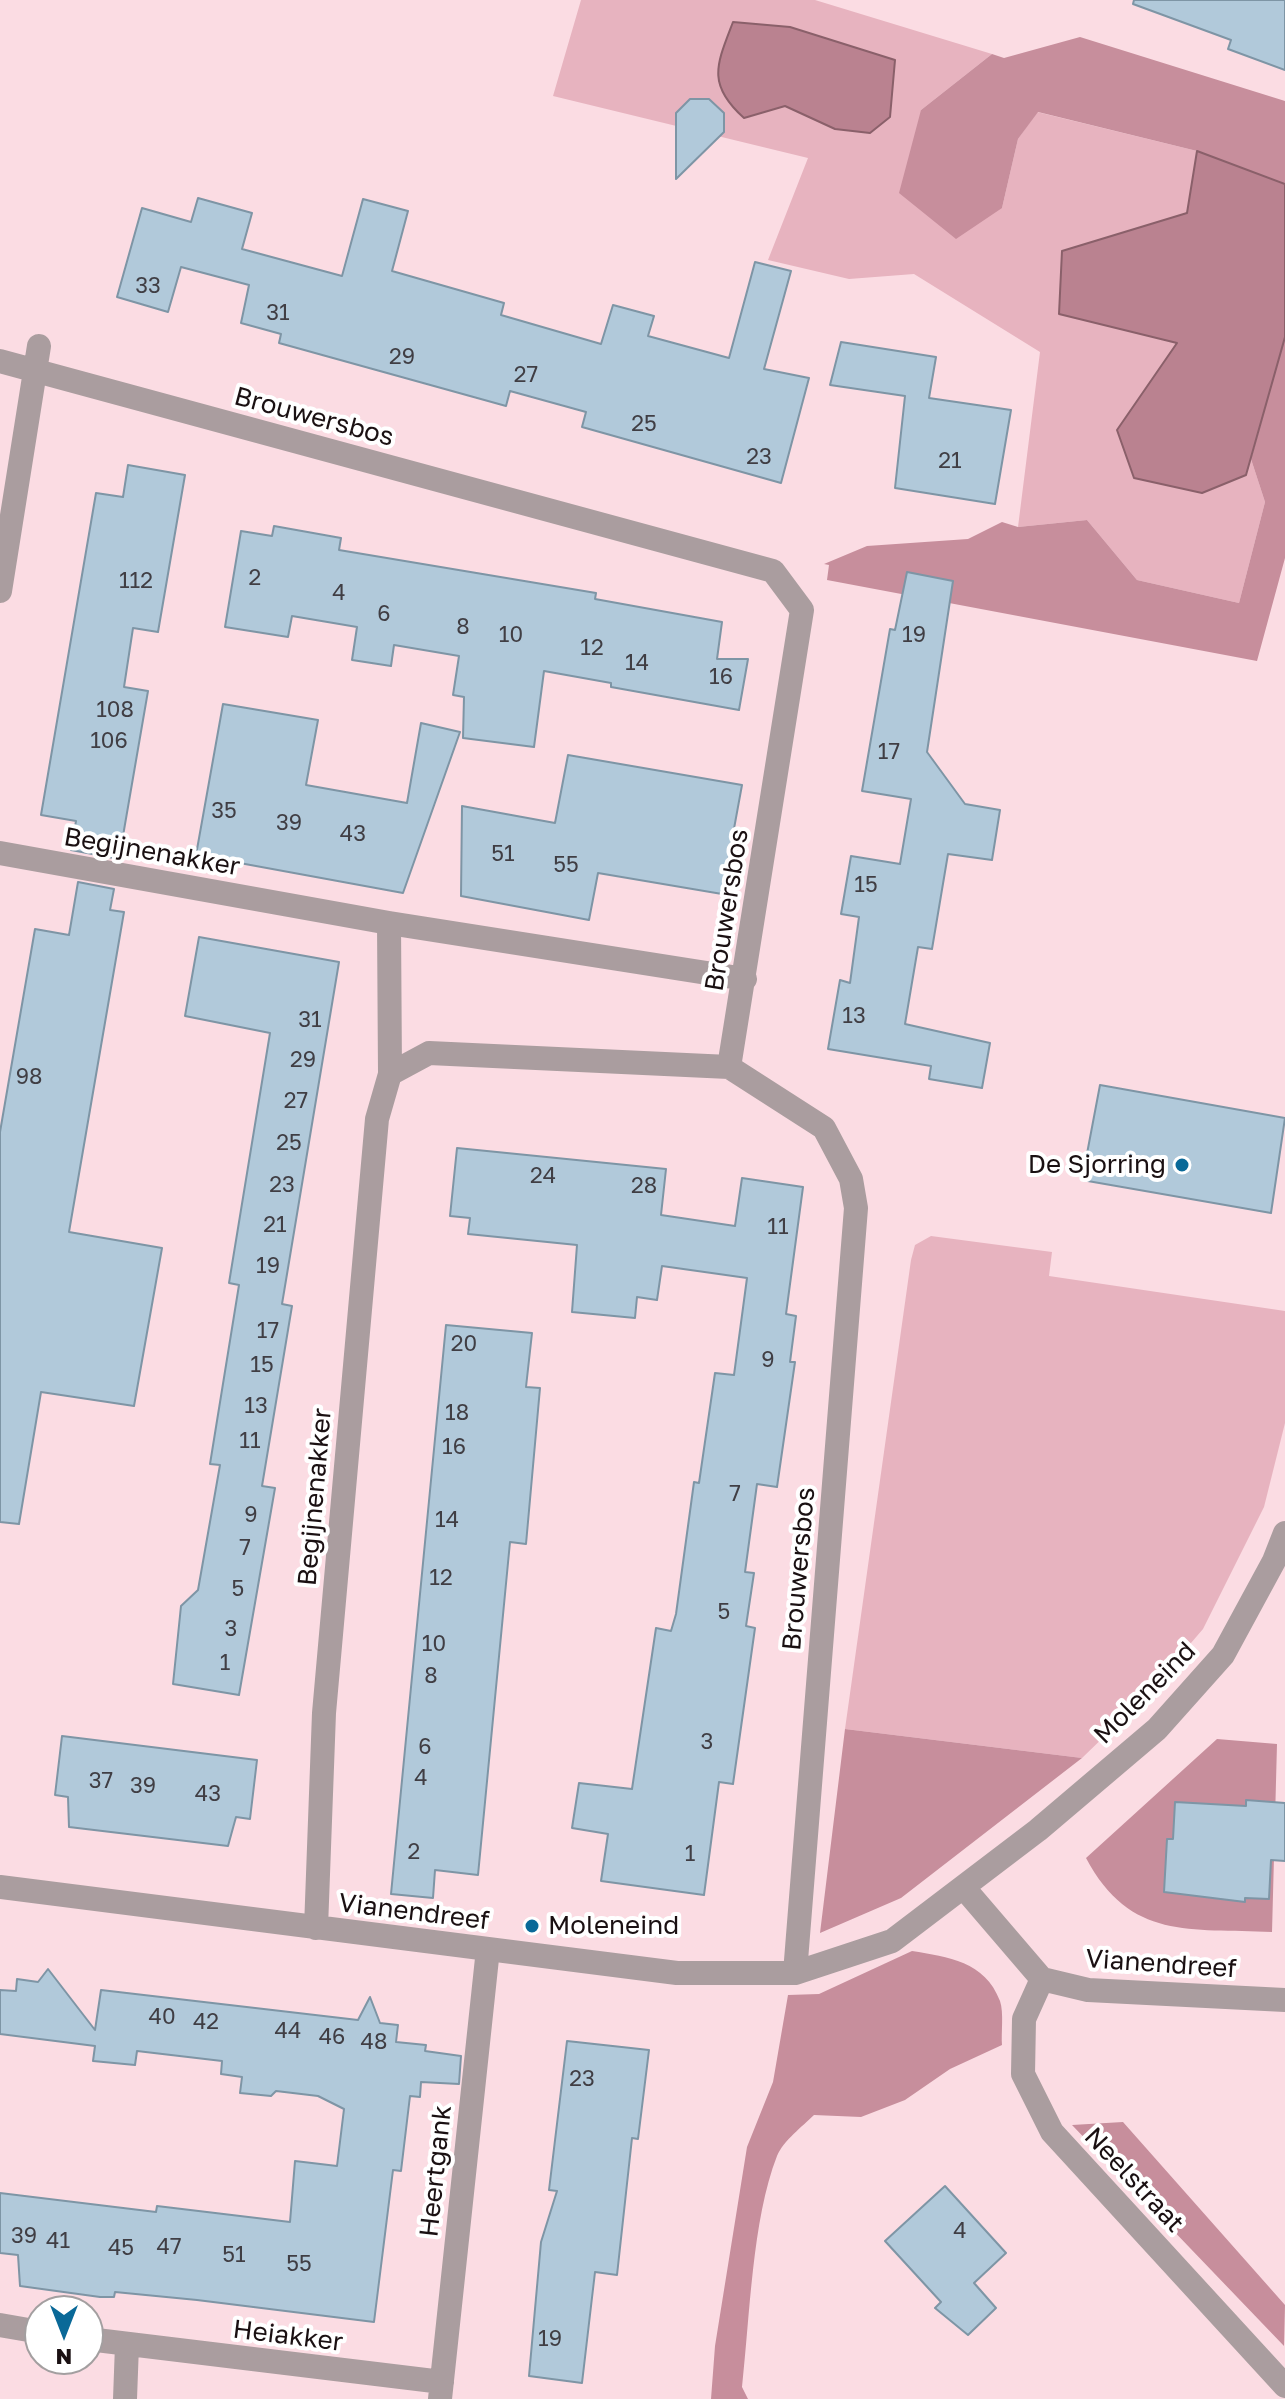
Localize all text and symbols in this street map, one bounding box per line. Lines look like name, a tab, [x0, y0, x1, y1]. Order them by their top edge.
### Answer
house number: 33	[135, 273, 161, 299]
house number: 31	[266, 300, 290, 326]
house number: 29	[389, 344, 415, 370]
house number: 27	[514, 362, 538, 388]
street label: Brouwersbos	[231, 381, 397, 453]
house number: 25	[631, 411, 657, 437]
house number: 23	[746, 444, 772, 470]
house number: 21	[938, 448, 962, 474]
house number: 2	[249, 565, 261, 591]
house number: 112	[119, 568, 153, 594]
house number: 4	[332, 580, 346, 606]
house number: 6	[377, 601, 391, 627]
house number: 8	[456, 614, 470, 640]
house number: 10	[499, 622, 523, 648]
house number: 19	[902, 622, 926, 648]
house number: 12	[580, 635, 604, 661]
house number: 14	[625, 650, 649, 676]
house number: 16	[709, 664, 733, 690]
house number: 108	[96, 697, 134, 723]
house number: 106	[90, 728, 128, 754]
house number: 17	[878, 739, 900, 765]
house number: 35	[211, 798, 237, 824]
house number: 39	[276, 810, 302, 836]
street label: Begijnenakker	[62, 821, 242, 883]
house number: 43	[340, 821, 366, 847]
street label: Brouwersbos	[699, 827, 755, 993]
house number: 51	[491, 841, 515, 867]
house number: 55	[553, 852, 579, 878]
house number: 15	[854, 872, 878, 898]
house number: 13	[842, 1003, 866, 1029]
house number: 31	[298, 1007, 322, 1033]
house number: 29	[290, 1047, 316, 1073]
house number: 98	[16, 1064, 42, 1090]
house number: 27	[284, 1088, 308, 1114]
house number: 25	[276, 1130, 302, 1156]
place label: De Sjorring	[1028, 1149, 1166, 1181]
marker: De Sjorring	[1173, 1156, 1191, 1174]
house number: 24	[530, 1163, 556, 1189]
house number: 23	[269, 1172, 295, 1198]
house number: 28	[631, 1173, 657, 1199]
house number: 21	[263, 1212, 287, 1238]
house number: 11	[767, 1214, 789, 1240]
house number: 19	[256, 1253, 280, 1279]
house number: 17	[257, 1318, 279, 1344]
house number: 20	[451, 1331, 477, 1357]
house number: 9	[761, 1347, 775, 1373]
house number: 15	[250, 1352, 274, 1378]
house number: 13	[244, 1393, 268, 1419]
house number: 18	[445, 1400, 469, 1426]
street label: Begijnenakker	[292, 1407, 338, 1587]
house number: 11	[239, 1428, 261, 1454]
house number: 16	[442, 1434, 466, 1460]
house number: 7	[729, 1481, 741, 1507]
street label: Brouwersbos	[776, 1486, 822, 1652]
house number: 9	[244, 1502, 258, 1528]
house number: 14	[435, 1507, 459, 1533]
house number: 7	[239, 1535, 251, 1561]
house number: 12	[429, 1565, 453, 1591]
house number: 5	[232, 1576, 244, 1602]
house number: 5	[718, 1599, 730, 1625]
house number: 3	[225, 1616, 237, 1642]
house number: 10	[422, 1631, 446, 1657]
street label: Moleneind	[1088, 1636, 1202, 1750]
house number: 1	[220, 1650, 230, 1676]
house number: 8	[424, 1663, 438, 1689]
house number: 3	[701, 1729, 713, 1755]
house number: 6	[418, 1734, 432, 1760]
house number: 4	[414, 1765, 428, 1791]
house number: 37	[89, 1768, 113, 1794]
house number: 39	[130, 1773, 156, 1799]
house number: 43	[195, 1781, 221, 1807]
house number: 2	[408, 1839, 420, 1865]
house number: 1	[685, 1841, 695, 1867]
street label: Vianendreef	[337, 1887, 491, 1937]
place label: Moleneind	[548, 1910, 679, 1942]
marker: Moleneind	[523, 1917, 541, 1935]
street label: Vianendreef	[1084, 1943, 1238, 1985]
house number: 40	[148, 2004, 176, 2030]
house number: 42	[193, 2009, 219, 2035]
house number: 44	[275, 2018, 301, 2044]
house number: 46	[319, 2024, 345, 2050]
house number: 48	[361, 2029, 387, 2055]
house number: 23	[569, 2066, 595, 2092]
street label: Heertgank	[414, 2104, 458, 2238]
street label: Neelstraat	[1078, 2121, 1190, 2239]
house number: 4	[953, 2218, 967, 2244]
house number: 39	[11, 2223, 37, 2249]
house number: 41	[46, 2228, 70, 2254]
house number: 47	[156, 2234, 182, 2260]
house number: 45	[108, 2235, 134, 2261]
house number: 51	[222, 2242, 246, 2268]
house number: 55	[286, 2251, 312, 2277]
north arrow	[24, 2295, 104, 2375]
street label: Heiakker	[231, 2314, 345, 2358]
house number: 19	[538, 2326, 562, 2352]
text: N	[56, 2344, 72, 2371]

